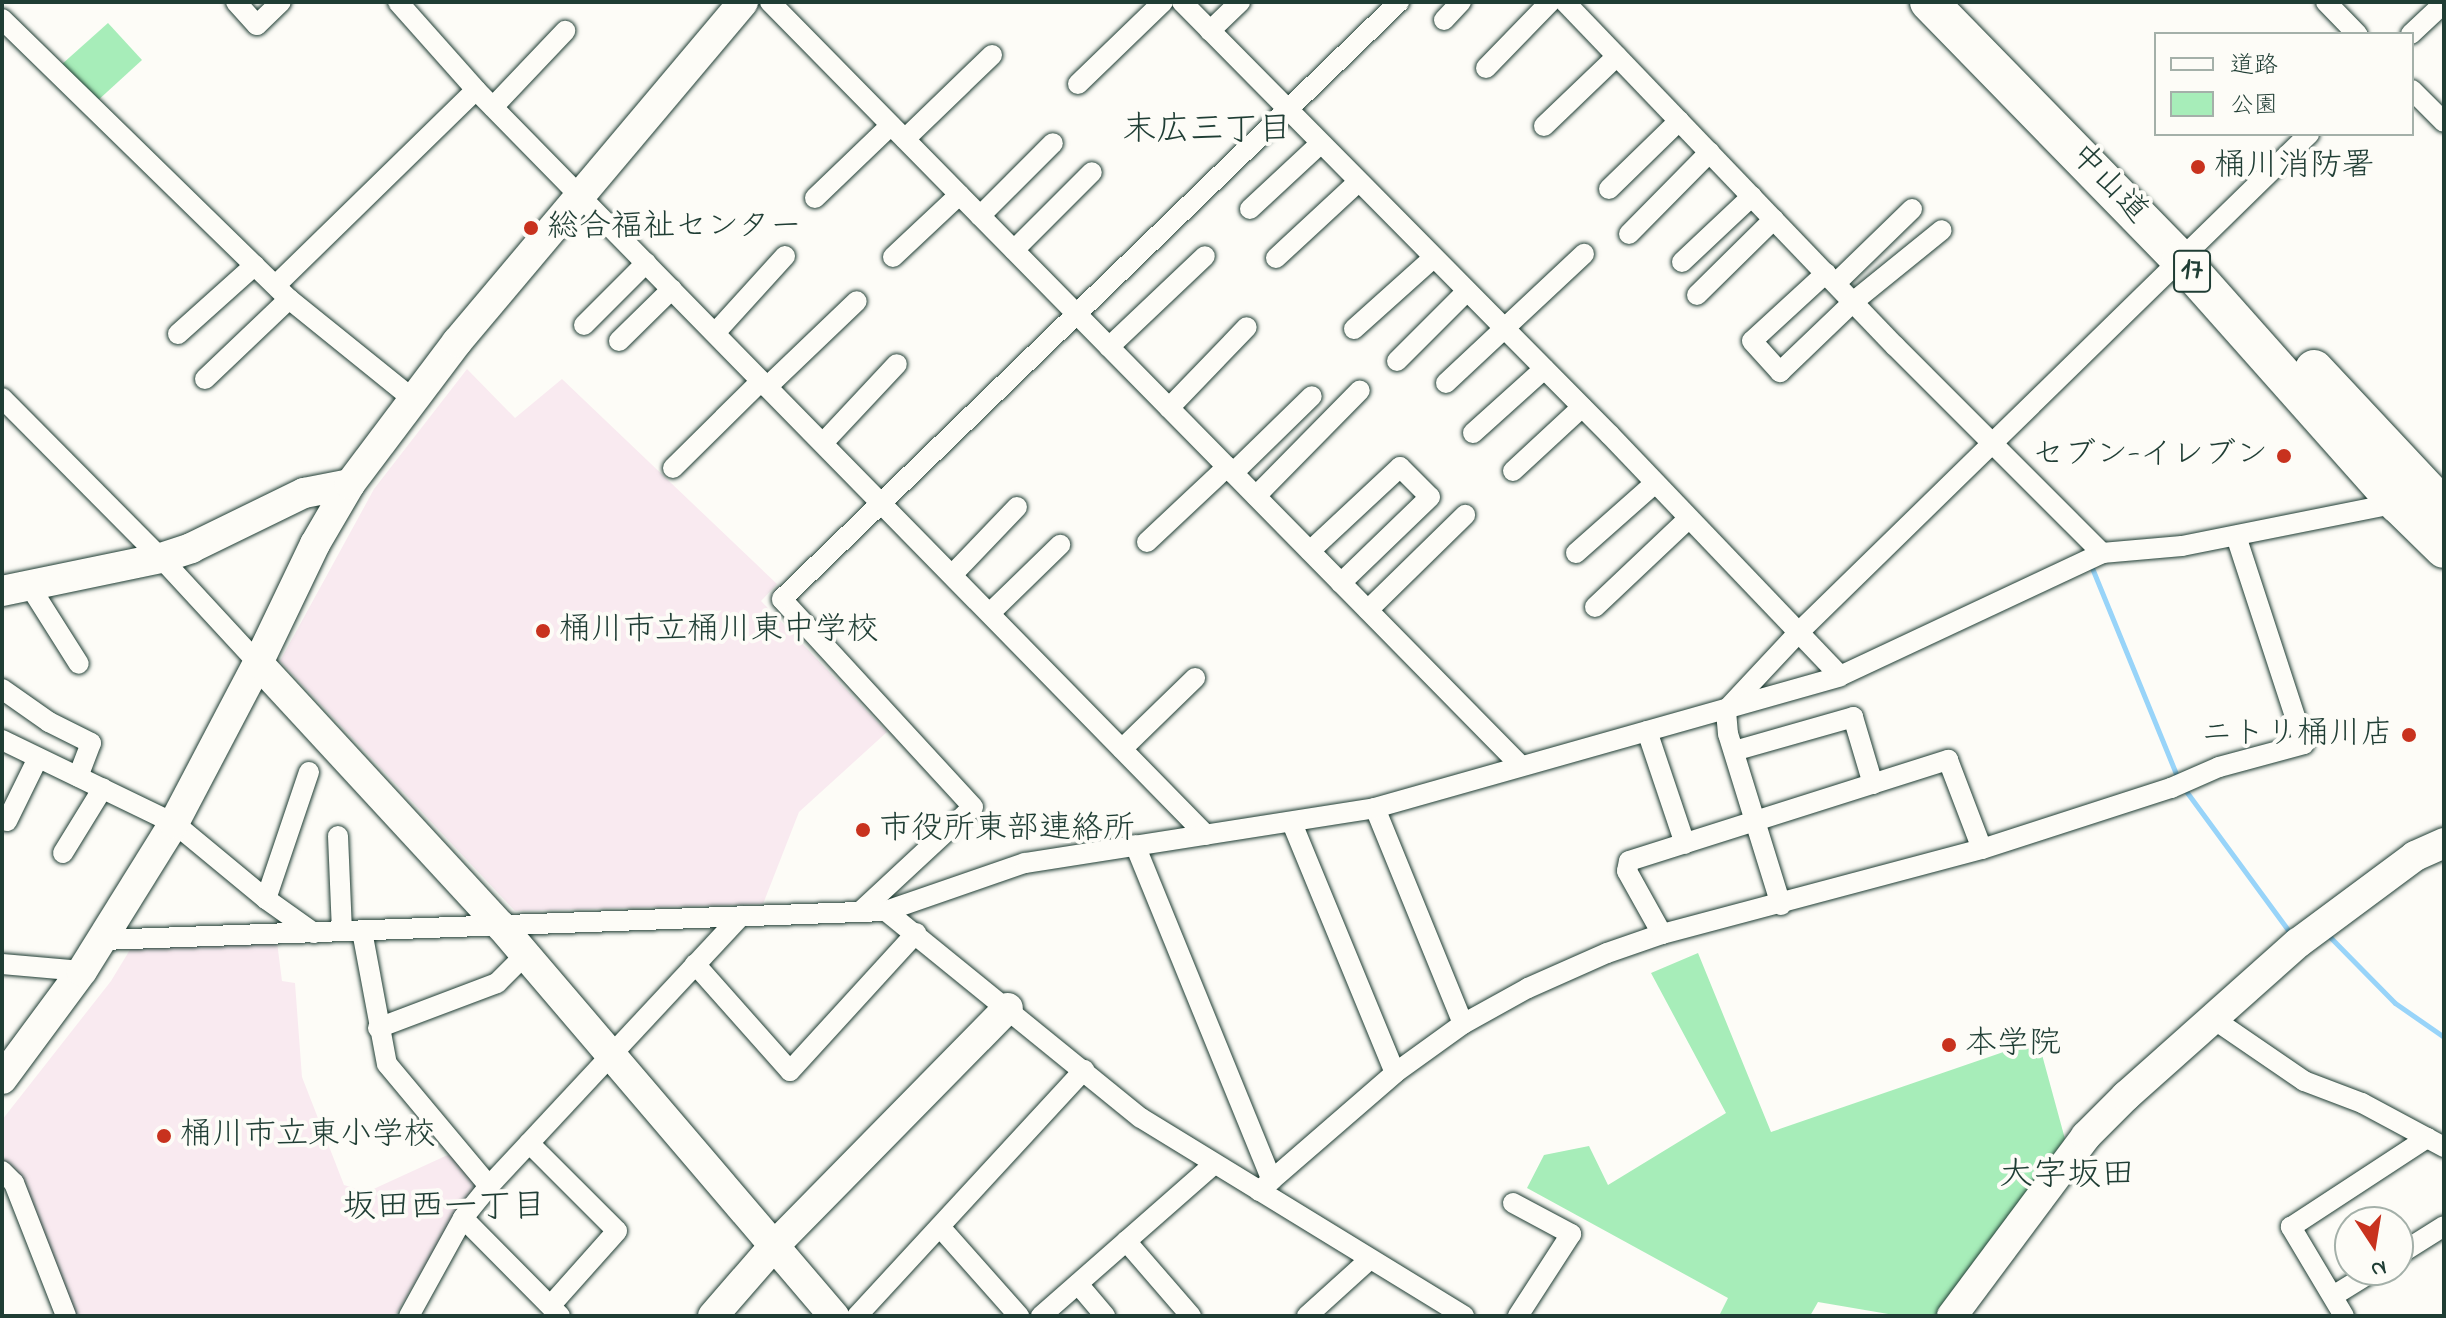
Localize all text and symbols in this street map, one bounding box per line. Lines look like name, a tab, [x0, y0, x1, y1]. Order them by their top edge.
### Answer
legend	[2154, 32, 2414, 136]
text: 道路	[2230, 49, 2278, 84]
text: 公園	[2230, 89, 2278, 124]
district label: 末広三丁目	[1122, 112, 1292, 152]
street label: 中山道	[2061, 137, 2155, 233]
place label: 桶川消防署	[2214, 148, 2374, 186]
marker: 桶川消防署	[2189, 158, 2207, 176]
place label: 総合福祉センター	[547, 209, 803, 247]
marker: 総合福祉センター	[522, 219, 540, 237]
road number: 17	[2172, 245, 2212, 297]
place label: セブン-イレブン	[2032, 437, 2268, 475]
marker: セブン-イレブン	[2275, 447, 2293, 465]
place label: 桶川市立桶川東中学校	[559, 612, 879, 650]
marker: 桶川市立桶川東中学校	[534, 622, 552, 640]
place label: ニトリ桶川店	[2201, 716, 2393, 754]
marker: ニトリ桶川店	[2400, 726, 2418, 744]
place label: 市役所東部連絡所	[879, 811, 1135, 849]
marker: 市役所東部連絡所	[854, 821, 872, 839]
place label: 本学院	[1965, 1026, 2061, 1064]
marker: 本学院	[1940, 1036, 1958, 1054]
place label: 桶川市立東小学校	[180, 1117, 436, 1155]
marker: 桶川市立東小学校	[155, 1127, 173, 1145]
district label: 大字坂田	[1999, 1157, 2135, 1197]
district label: 坂田西一丁目	[342, 1189, 546, 1229]
north arrow	[2334, 1206, 2414, 1286]
text: N	[2368, 1250, 2389, 1285]

